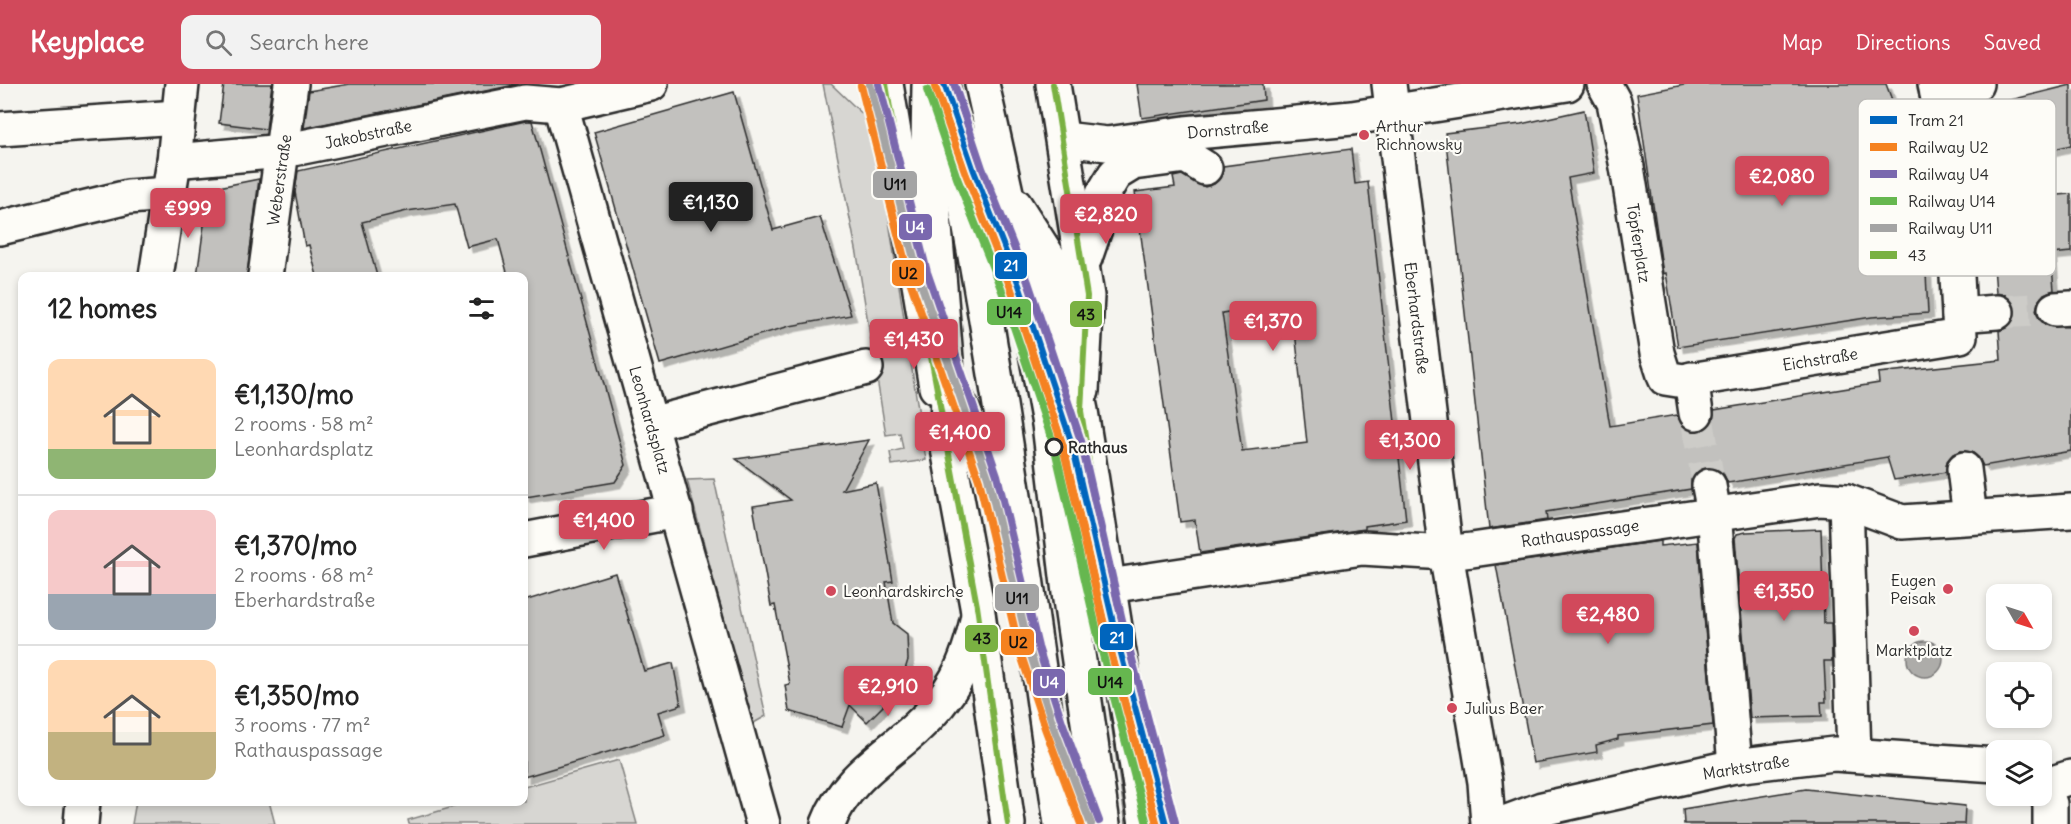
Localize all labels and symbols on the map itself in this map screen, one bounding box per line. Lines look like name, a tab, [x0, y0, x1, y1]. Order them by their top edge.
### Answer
legend	[1858, 99, 2056, 276]
text: Tram 21	[1908, 110, 1964, 130]
street label: Jakobstraße	[323, 115, 413, 153]
street label: Dornstraße	[1186, 115, 1270, 143]
place label: Arthur Richnowsky	[1376, 116, 1463, 154]
marker: Arthur Richnowsky	[1357, 128, 1371, 142]
street label: Weberstraße	[263, 133, 295, 227]
text: Railway U2	[1908, 137, 1989, 157]
pin: €2,080	[1733, 156, 1831, 207]
text: Railway U4	[1908, 164, 1989, 184]
line badge: U11	[872, 170, 918, 199]
text: U11	[883, 174, 907, 194]
pin: €1,130	[662, 182, 760, 233]
pin: €999	[152, 188, 224, 239]
text: Railway U14	[1908, 191, 1995, 211]
pin: €2,820	[1057, 194, 1155, 245]
street label: Töpferplatz	[1623, 202, 1655, 285]
line badge: U4	[898, 213, 933, 241]
text: U4	[905, 217, 925, 237]
text: Railway U11	[1908, 218, 1993, 238]
text: 43	[1908, 245, 1926, 265]
line badge: 21	[994, 251, 1028, 280]
text: 21	[1003, 255, 1019, 275]
line badge: U2	[891, 259, 925, 287]
street label: Eberhardstraße	[1400, 261, 1434, 375]
text: U2	[898, 263, 918, 283]
line badge: U14	[986, 298, 1032, 326]
line badge: 43	[1069, 300, 1103, 328]
pin: €1,370	[1224, 301, 1322, 352]
text: U14	[996, 302, 1022, 322]
text: 43	[1077, 304, 1095, 324]
pin: €1,430	[865, 319, 963, 370]
street label: Eichstraße	[1781, 343, 1859, 375]
street label: Leonhardsplatz	[625, 364, 675, 477]
pin: €1,400	[911, 412, 1009, 463]
pin: €1,300	[1361, 420, 1459, 471]
place label: Rathaus	[1068, 437, 1128, 457]
marker: Rathaus	[1045, 438, 1063, 456]
pin: €1,400	[555, 500, 653, 551]
street label: Rathauspassage	[1520, 515, 1640, 551]
place label: Eugen Peisak	[1890, 570, 1936, 608]
pin: €1,350	[1735, 571, 1833, 622]
place label: Leonhardskirche	[843, 581, 964, 601]
marker: Eugen Peisak	[1941, 582, 1955, 596]
line badge: U11	[994, 583, 1040, 612]
marker: Leonhardskirche	[824, 584, 838, 598]
north arrow	[1986, 584, 2052, 650]
text: U11	[1005, 588, 1029, 608]
pin: €2,480	[1559, 594, 1657, 645]
line badge: 21	[1099, 623, 1134, 651]
line badge: 43	[964, 624, 999, 653]
marker: Marktplatz	[1907, 624, 1921, 638]
text: 21	[1109, 627, 1125, 647]
text: 43	[973, 628, 991, 648]
line badge: U2	[1000, 628, 1035, 656]
text: U2	[1008, 632, 1028, 652]
place label: Marktplatz	[1876, 640, 1953, 660]
pin: €2,910	[839, 666, 937, 717]
line badge: U14	[1087, 667, 1133, 696]
line badge: U4	[1032, 668, 1066, 697]
text: U4	[1039, 672, 1059, 692]
text: U14	[1097, 672, 1123, 692]
place label: Julius Baer	[1464, 698, 1544, 718]
marker: Julius Baer	[1445, 701, 1459, 715]
street label: Marktstraße	[1701, 750, 1791, 784]

